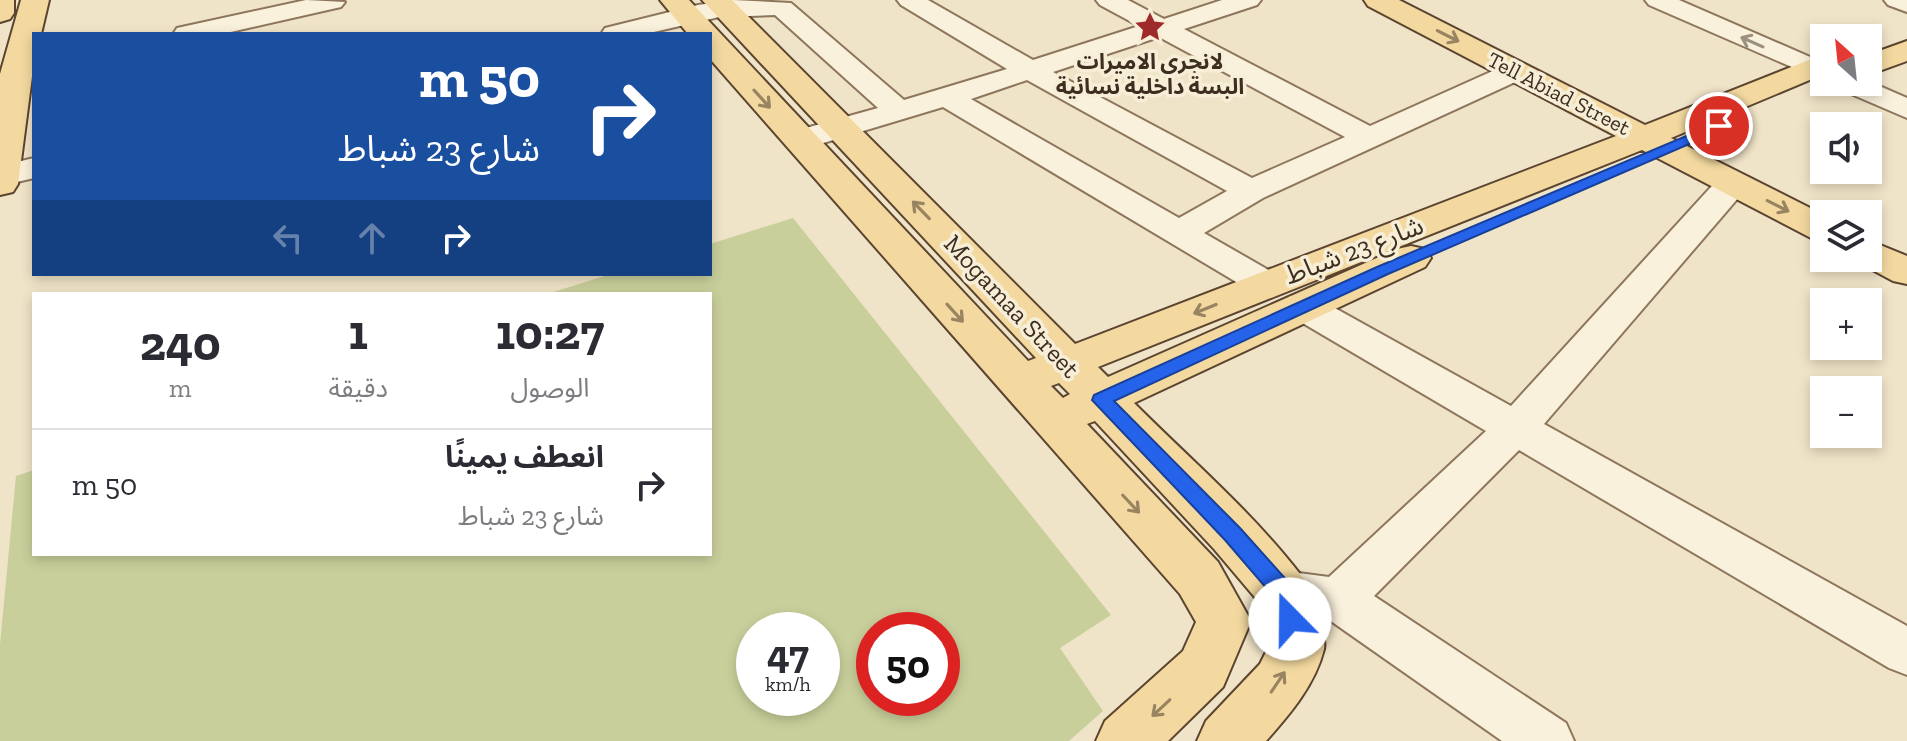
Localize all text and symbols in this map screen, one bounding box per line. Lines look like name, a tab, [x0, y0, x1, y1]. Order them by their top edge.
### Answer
place icon: لانجري الاميرات البسة داخلية نسائية	[1133, 10, 1167, 44]
north arrow	[1810, 24, 1882, 96]
map controls	[1810, 24, 1882, 448]
one-way arrow	[1435, 28, 1459, 44]
one-way arrow	[1741, 33, 1765, 48]
text: 50 m	[419, 44, 540, 111]
street label: Tell Abiad Street	[1483, 46, 1635, 141]
place label: لانجري الاميرات البسة داخلية نسائية	[1056, 48, 1244, 100]
icon: right	[568, 64, 672, 168]
one-way arrow	[753, 89, 771, 109]
pin	[1685, 92, 1753, 160]
icon: arrive	[1697, 104, 1741, 148]
button: sound	[1810, 112, 1882, 184]
text: شارع 23 شباط	[338, 127, 540, 170]
one-way arrow	[1766, 199, 1790, 215]
button: layers	[1810, 200, 1882, 272]
one-way arrow	[912, 201, 931, 220]
street label: شارع 23 شباط	[1280, 209, 1429, 294]
icon: left	[266, 216, 310, 260]
icon: ahead	[350, 216, 394, 260]
icon: right	[434, 216, 478, 260]
street label: Mogamaa Street	[937, 228, 1087, 385]
button: +	[1810, 288, 1882, 360]
one-way arrow	[946, 302, 964, 322]
one-way arrow	[1193, 303, 1218, 318]
text: 1	[348, 304, 368, 361]
text: 10:27	[496, 304, 604, 361]
text: 240	[140, 315, 221, 372]
text: m	[169, 372, 192, 404]
text: دقيقة	[329, 372, 388, 404]
text: الوصول	[510, 372, 589, 404]
button: −	[1810, 376, 1882, 448]
text: انعطف يمينًا	[445, 439, 604, 475]
icon: right	[628, 463, 672, 507]
text: 50 m	[72, 467, 137, 503]
one-way arrow	[1121, 494, 1139, 514]
text: شارع 23 شباط	[458, 500, 604, 532]
position arrow	[1248, 577, 1332, 661]
speed limit sign: 50	[856, 612, 960, 716]
text: 47	[767, 630, 809, 678]
text: km/h	[765, 672, 811, 696]
one-way arrow	[1270, 672, 1286, 694]
one-way arrow	[1152, 699, 1172, 717]

